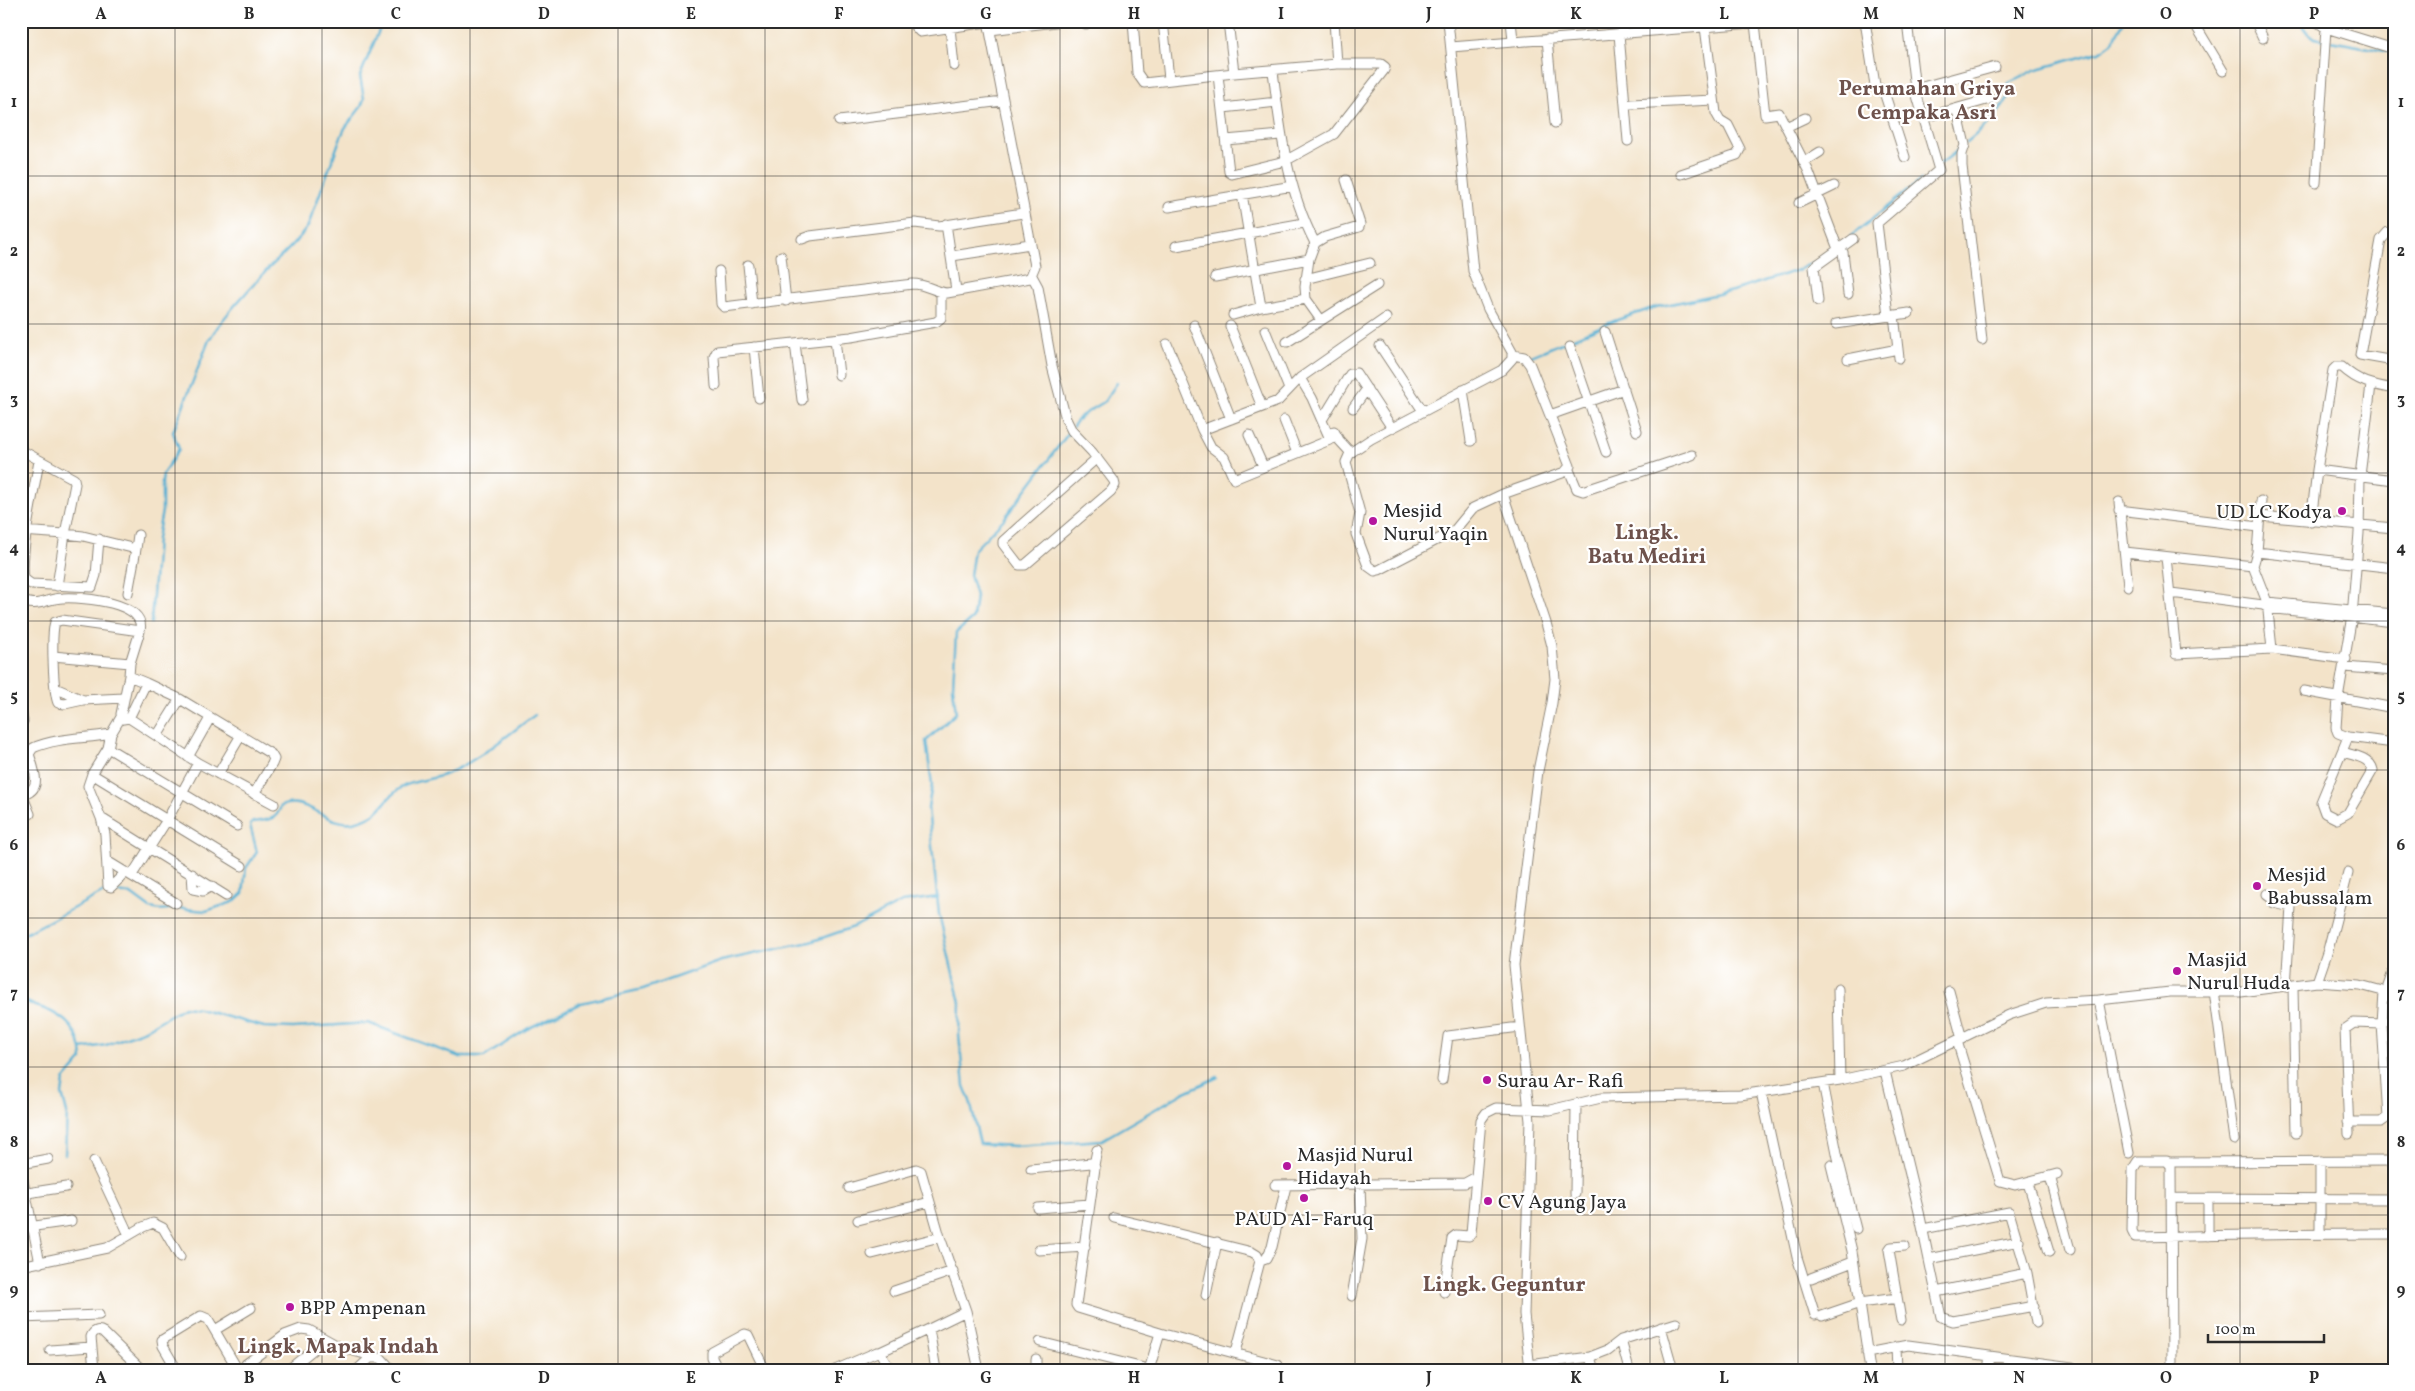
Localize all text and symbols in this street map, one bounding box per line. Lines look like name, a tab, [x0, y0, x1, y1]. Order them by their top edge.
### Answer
text: A	[95, 4, 107, 26]
text: B	[244, 4, 255, 26]
text: C	[391, 4, 401, 26]
text: D	[538, 4, 550, 26]
text: E	[686, 4, 696, 26]
text: F	[834, 4, 844, 26]
text: G	[980, 4, 992, 26]
text: H	[1128, 4, 1140, 26]
text: I	[1278, 4, 1284, 26]
text: J	[1425, 4, 1432, 26]
text: K	[1570, 4, 1582, 26]
text: L	[1719, 4, 1729, 26]
text: M	[1863, 4, 1879, 26]
text: N	[2013, 4, 2025, 26]
text: O	[2160, 4, 2172, 26]
text: P	[2309, 4, 2319, 26]
district label: Perumahan Griya Cempaka Asri	[1839, 75, 2015, 128]
text: 1	[11, 92, 17, 114]
text: 1	[2398, 92, 2404, 114]
text: 2	[10, 241, 18, 263]
text: 2	[2397, 241, 2405, 263]
text: 3	[10, 389, 18, 411]
text: 3	[2397, 389, 2405, 411]
place label: Mesjid Nurul Yaqin	[1383, 498, 1488, 549]
place label: UD LC Kodya	[2216, 499, 2332, 527]
marker: UD LC Kodya	[2336, 505, 2348, 517]
marker: Mesjid Nurul Yaqin	[1367, 515, 1379, 527]
district label: Lingk. Batu Mediri	[1588, 519, 1706, 572]
text: 4	[9, 538, 19, 560]
text: 4	[2396, 538, 2406, 560]
text: 5	[10, 686, 18, 708]
text: 5	[2397, 686, 2405, 708]
text: 6	[10, 835, 19, 857]
text: 6	[2397, 835, 2406, 857]
place label: Mesjid Babussalam	[2267, 862, 2372, 913]
marker: Mesjid Babussalam	[2251, 880, 2263, 892]
place label: Masjid Nurul Huda	[2187, 947, 2290, 998]
marker: Masjid Nurul Huda	[2171, 965, 2183, 977]
text: 7	[10, 983, 18, 1005]
text: 7	[2397, 983, 2405, 1005]
place label: Surau Ar- Rafi	[1497, 1068, 1624, 1096]
marker: Surau Ar- Rafi	[1481, 1074, 1493, 1086]
text: 8	[10, 1132, 18, 1154]
text: 8	[2397, 1132, 2405, 1154]
place label: Masjid Nurul Hidayah	[1297, 1142, 1413, 1193]
marker: Masjid Nurul Hidayah	[1281, 1160, 1293, 1172]
place label: CV Agung Jaya	[1498, 1189, 1627, 1217]
marker: PAUD Al- Faruq	[1298, 1192, 1310, 1204]
marker: CV Agung Jaya	[1482, 1195, 1494, 1207]
place label: PAUD Al- Faruq	[1235, 1206, 1373, 1234]
district label: Lingk. Geguntur	[1423, 1271, 1585, 1300]
text: 9	[10, 1280, 19, 1302]
text: 9	[2397, 1280, 2406, 1302]
place label: BPP Ampenan	[300, 1295, 426, 1323]
marker: BPP Ampenan	[284, 1301, 296, 1313]
scale bar	[2208, 1311, 2324, 1343]
text: 100 m	[2215, 1320, 2255, 1341]
district label: Lingk. Mapak Indah	[237, 1333, 439, 1362]
text: A	[95, 1368, 107, 1390]
text: B	[244, 1368, 255, 1390]
text: C	[391, 1368, 401, 1390]
text: D	[538, 1368, 550, 1390]
text: E	[686, 1368, 696, 1390]
text: F	[834, 1368, 844, 1390]
text: G	[980, 1368, 992, 1390]
text: H	[1128, 1368, 1140, 1390]
text: I	[1278, 1368, 1284, 1390]
text: J	[1425, 1368, 1432, 1390]
text: K	[1570, 1368, 1582, 1390]
text: L	[1719, 1368, 1729, 1390]
text: M	[1863, 1368, 1879, 1390]
text: N	[2013, 1368, 2025, 1390]
text: O	[2160, 1368, 2172, 1390]
text: P	[2309, 1368, 2319, 1390]

